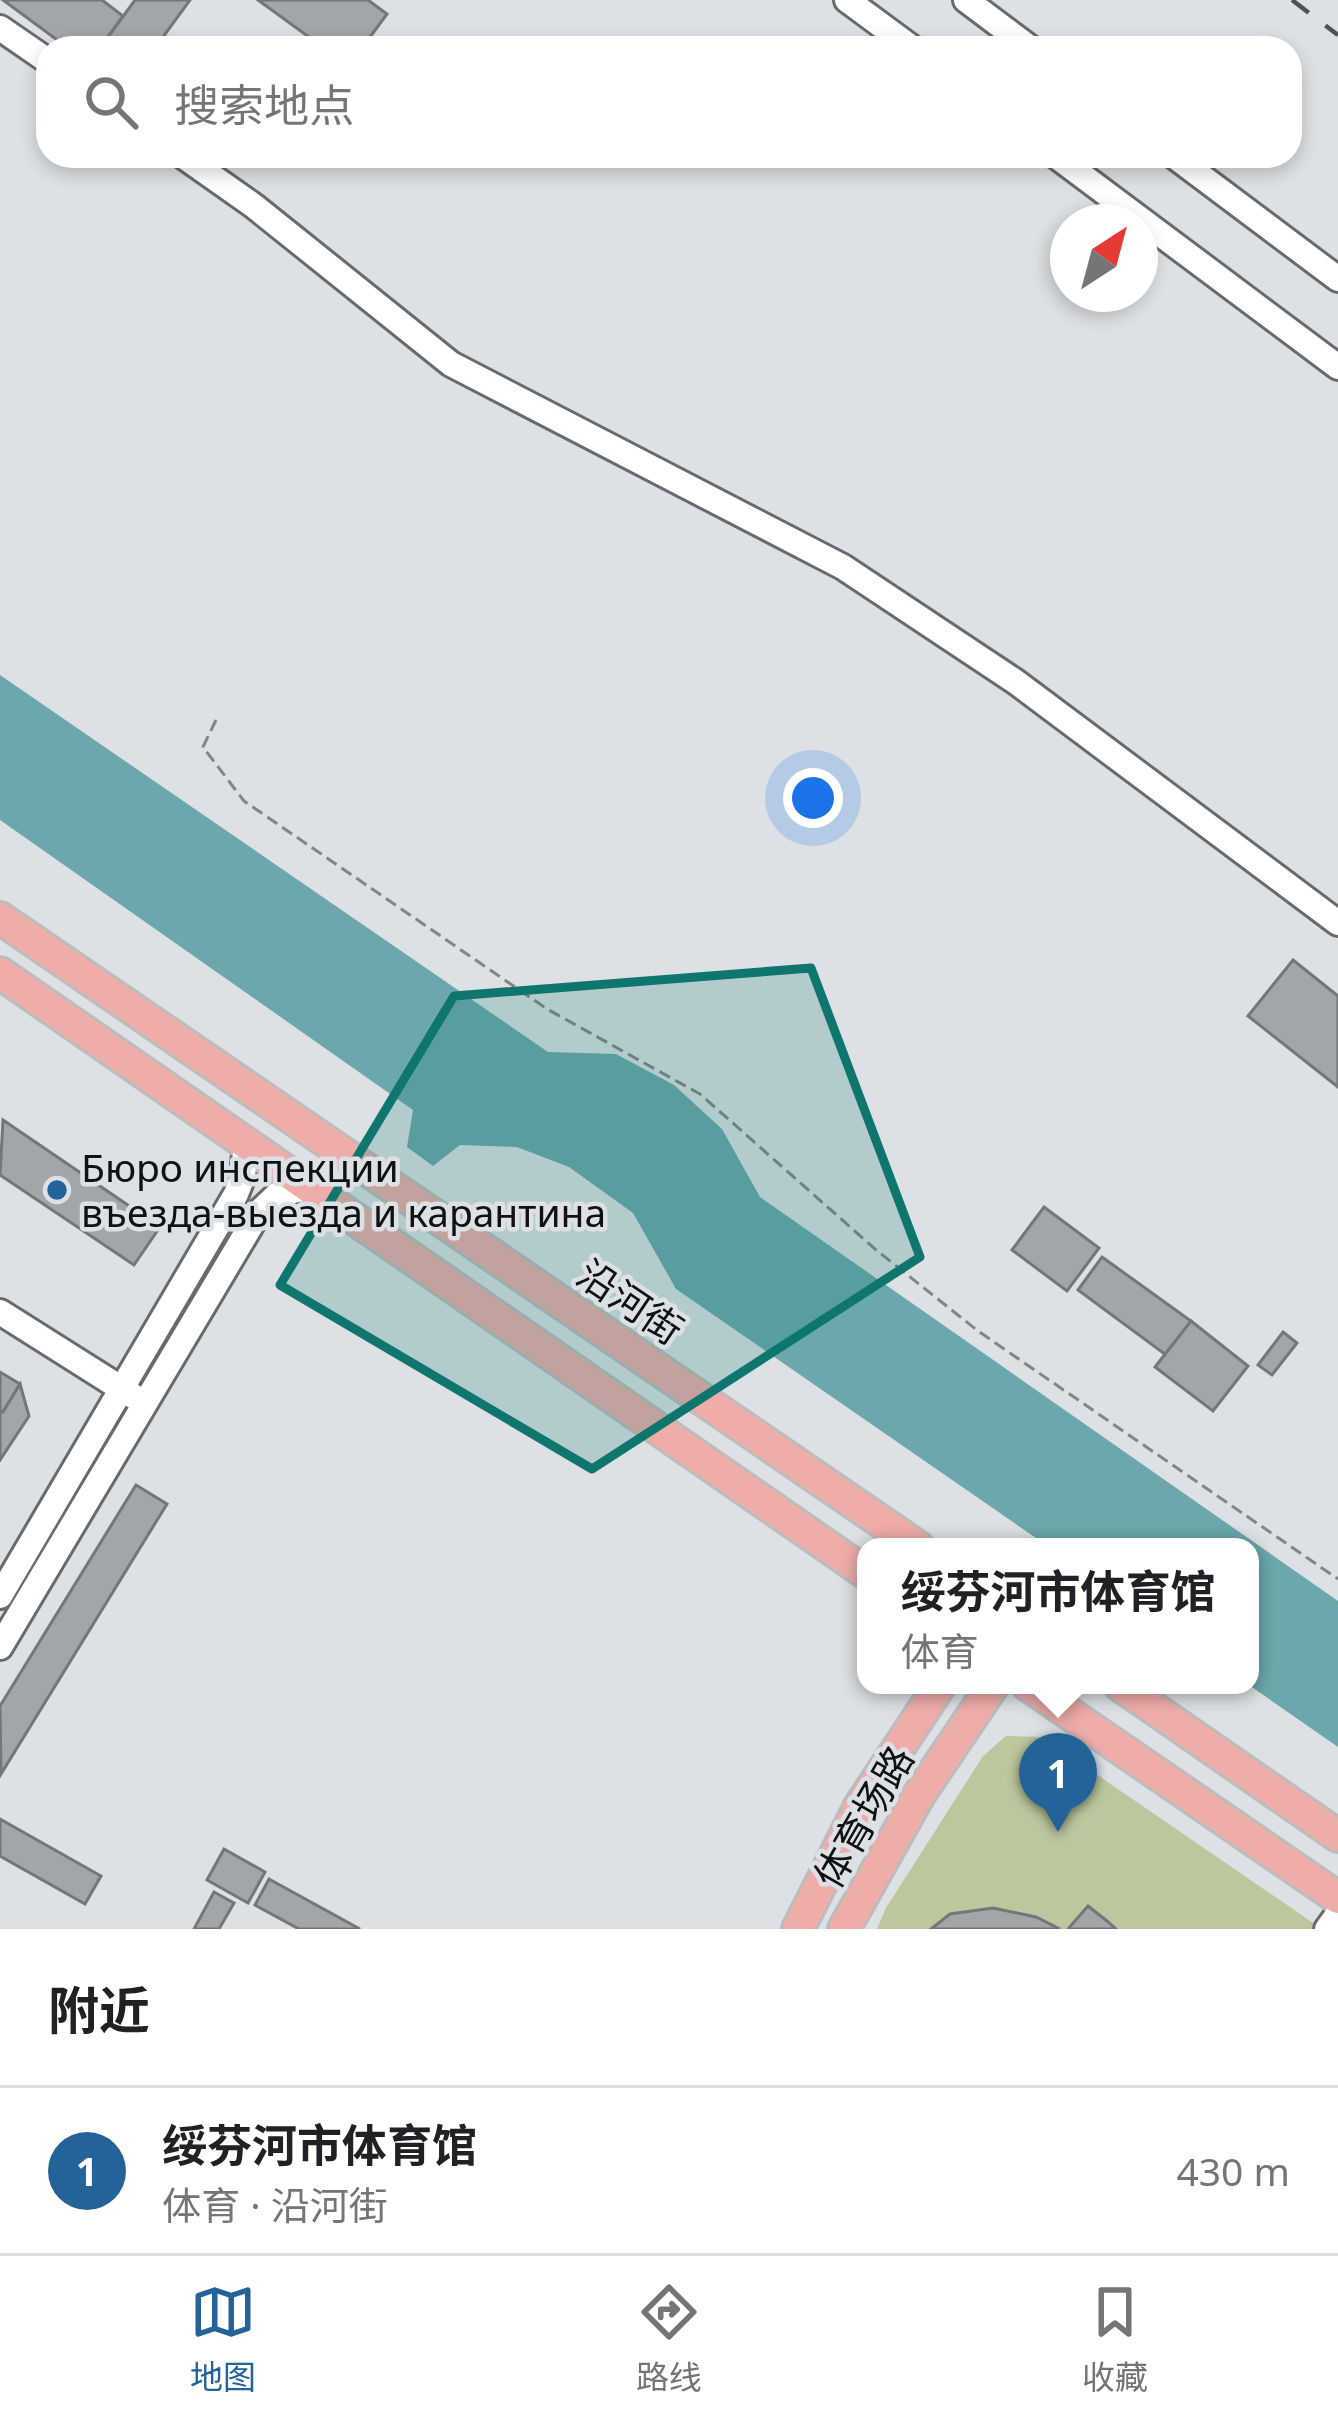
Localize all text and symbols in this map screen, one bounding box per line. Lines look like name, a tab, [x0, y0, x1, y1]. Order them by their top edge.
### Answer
search box	[36, 36, 1302, 168]
icon: search	[78, 69, 144, 135]
text: 搜索地点	[174, 74, 354, 135]
north arrow	[1050, 204, 1158, 312]
your location	[783, 768, 843, 828]
place label: Бюро инспекции въезда-выезда и карантина	[81, 1140, 606, 1238]
marker: Бюро инспекции въезда-выезда и карантина	[44, 1177, 70, 1203]
street label: 沿河街	[568, 1246, 694, 1355]
popup	[857, 1538, 1259, 1694]
text: 绥芬河市体育馆	[900, 1560, 1216, 1621]
text: 体育	[900, 1624, 979, 1677]
pin: 1	[1019, 1733, 1097, 1832]
street label: 体育场路	[801, 1735, 925, 1897]
text: 附近	[48, 1974, 150, 2044]
text: 绥芬河市体育馆	[162, 2114, 477, 2175]
text: 1	[76, 2144, 98, 2197]
text: 430 m	[1176, 2144, 1290, 2197]
text: 体育 · 沿河街	[162, 2178, 388, 2231]
tab: 地图	[190, 2279, 256, 2399]
tab: 路线	[636, 2279, 702, 2399]
tab: 收藏	[1082, 2279, 1148, 2399]

